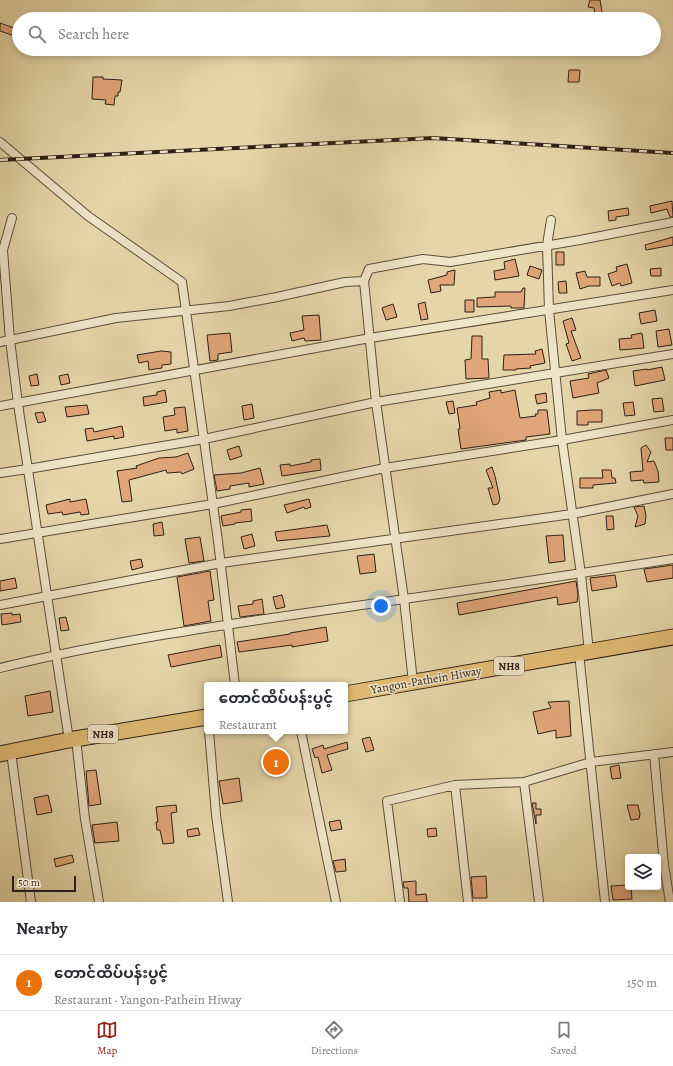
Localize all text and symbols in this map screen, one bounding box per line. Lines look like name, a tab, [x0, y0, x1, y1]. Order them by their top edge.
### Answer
search box	[12, 12, 661, 56]
icon: search	[26, 23, 48, 45]
text: Search here	[58, 24, 129, 44]
your location	[371, 596, 391, 616]
road number: NH8	[494, 657, 524, 675]
street label: Yangon-Pathein Hiway	[368, 662, 483, 698]
popup	[204, 682, 348, 734]
text: တောင်ထိပ်ပန်းပွင့်	[219, 688, 333, 708]
text: Restaurant	[219, 716, 277, 733]
road number: NH8	[88, 725, 118, 743]
pin: 1	[263, 747, 289, 777]
map controls	[625, 854, 661, 890]
button: layers	[625, 854, 661, 890]
scale bar	[12, 874, 76, 893]
text: 50 m	[18, 875, 40, 890]
text: Nearby	[16, 917, 67, 940]
text: တောင်ထိပ်ပန်းပွင့်	[54, 963, 168, 983]
text: 1	[27, 974, 31, 991]
text: 150 m	[627, 974, 657, 991]
text: Restaurant · Yangon-Pathein Hiway	[54, 991, 241, 1008]
tab: Map	[96, 1019, 118, 1058]
tab: Directions	[311, 1019, 358, 1058]
tab: Saved	[551, 1019, 577, 1058]

